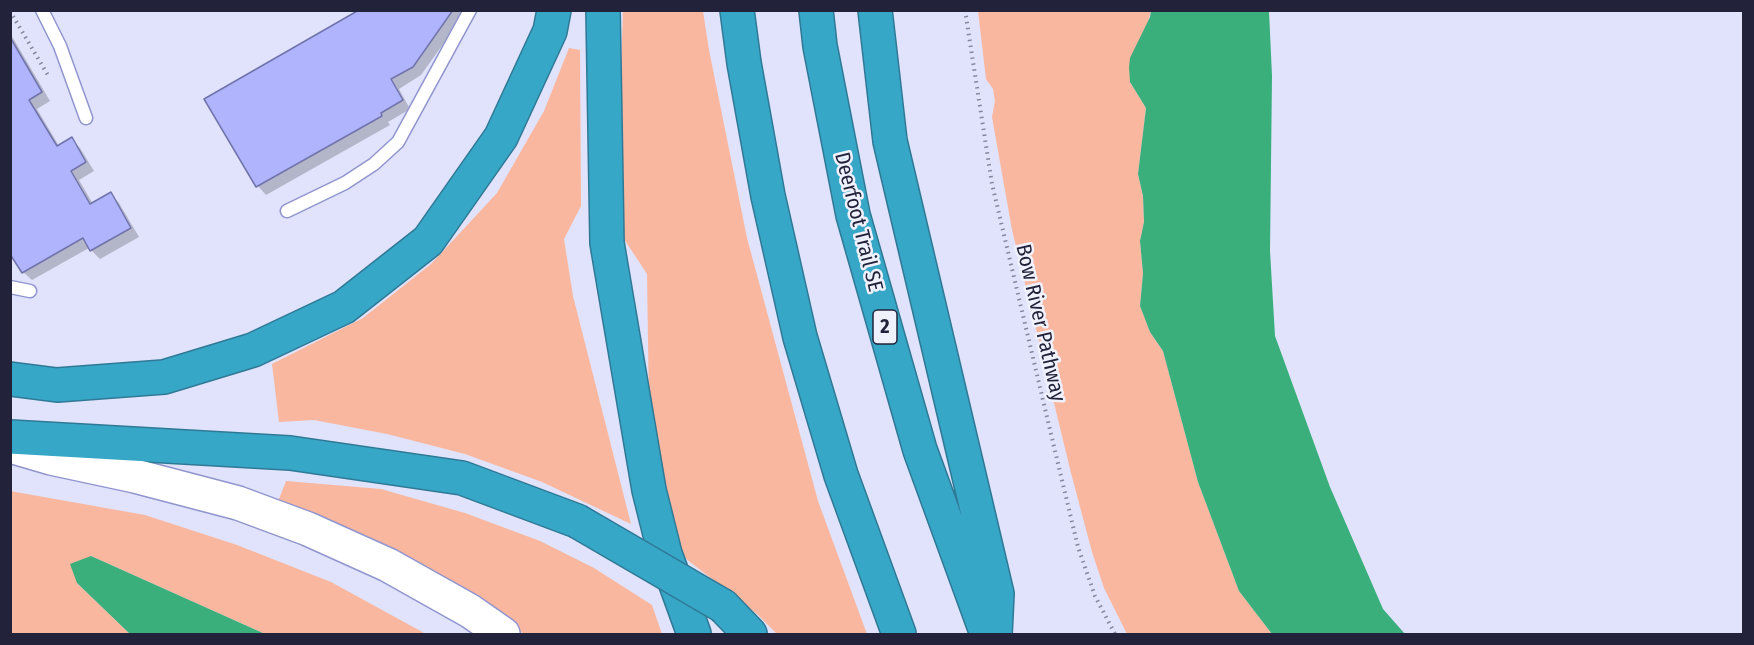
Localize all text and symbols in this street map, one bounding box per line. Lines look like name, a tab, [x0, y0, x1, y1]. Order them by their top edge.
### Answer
street label: Deerfoot Trail SE	[829, 150, 887, 294]
street label: Bow River Pathway	[1010, 242, 1070, 404]
road number: 2	[873, 310, 897, 344]

